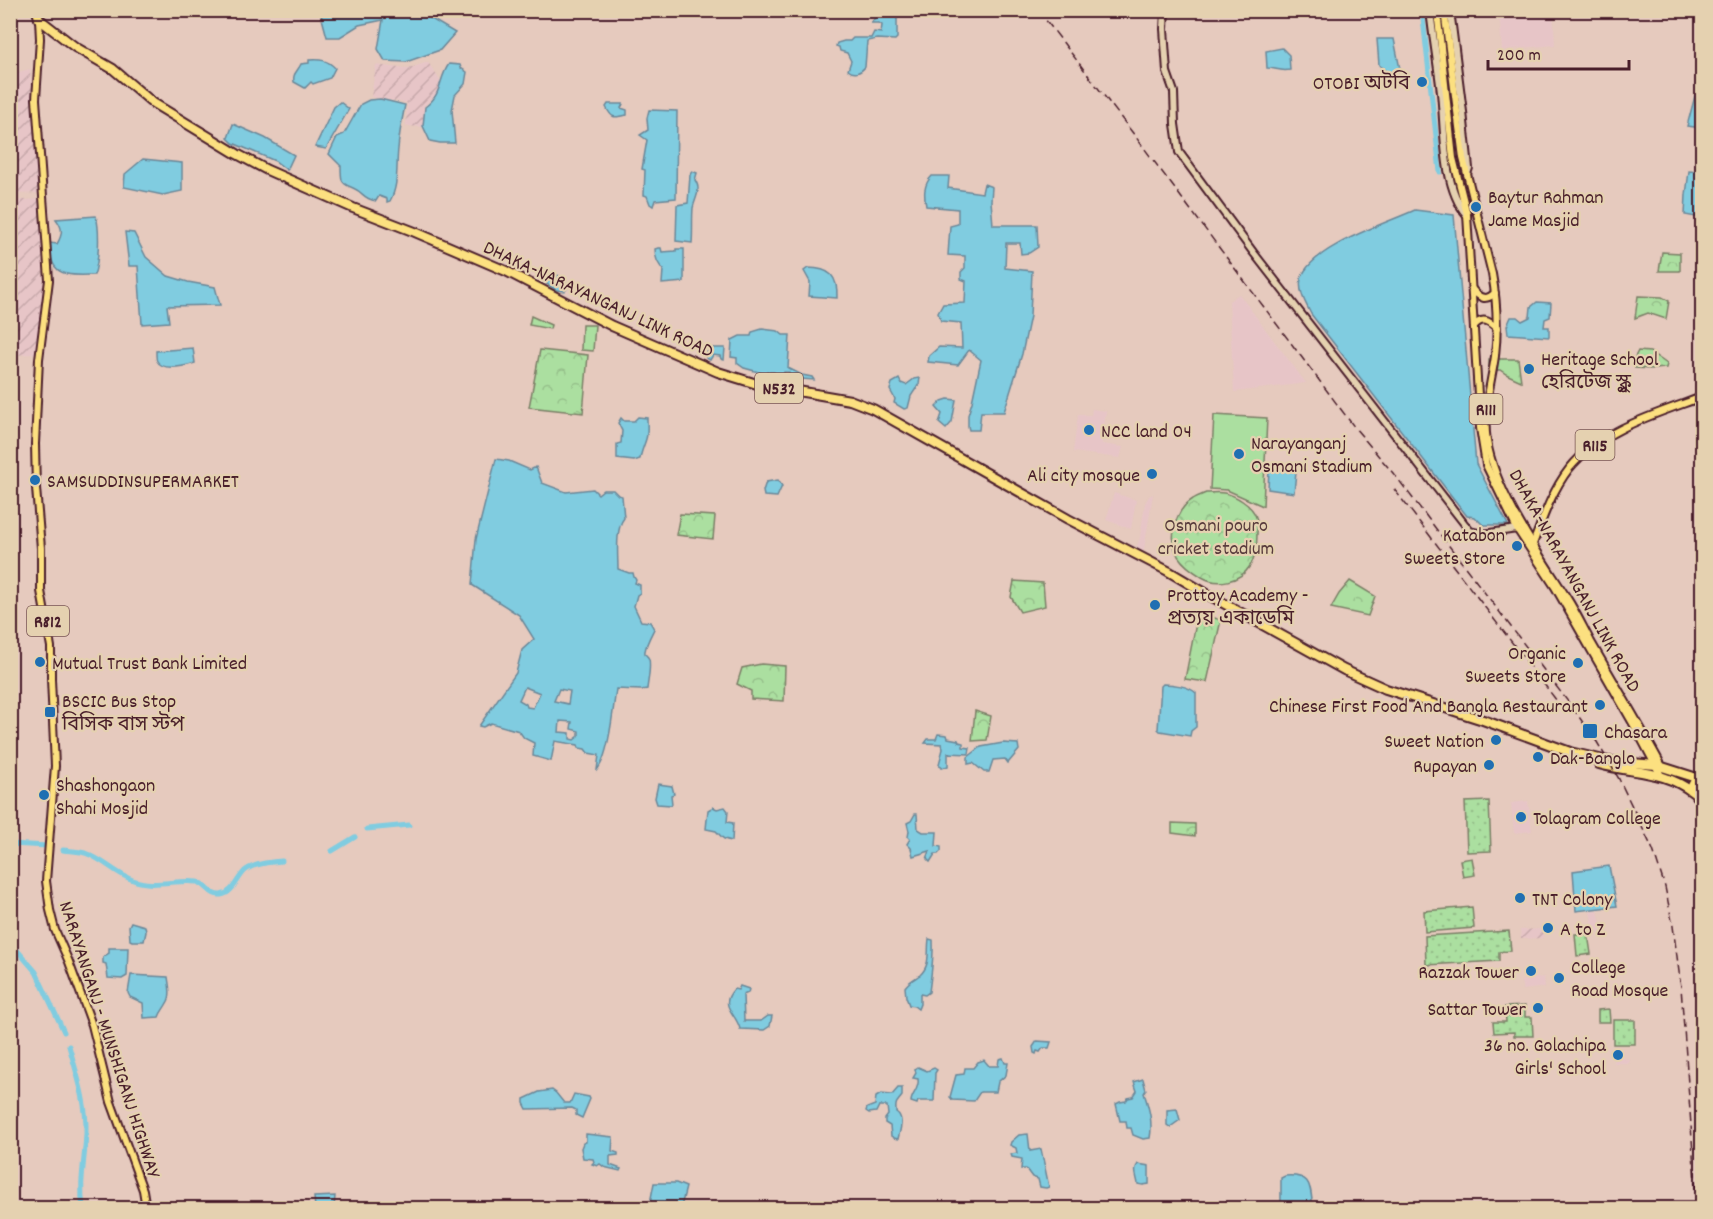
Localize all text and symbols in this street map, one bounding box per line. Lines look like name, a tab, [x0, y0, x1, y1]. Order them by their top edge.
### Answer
scale bar	[1488, 33, 1629, 71]
text: 200 m	[1497, 44, 1541, 69]
place label: OTOBI অটবি	[1313, 70, 1411, 99]
marker: OTOBI অটবি	[1415, 75, 1429, 89]
place label: Baytur Rahman Jame Masjid	[1488, 185, 1604, 236]
marker: Baytur Rahman Jame Masjid	[1469, 200, 1483, 214]
street label: DHAKA-NARAYANGANJ LINK ROAD	[478, 235, 718, 367]
place label: Heritage School হেরিটেজ স্কুল	[1541, 347, 1659, 398]
marker: Heritage School হেরিটেজ স্কুল	[1522, 362, 1536, 376]
road number: N532	[755, 373, 803, 403]
road number: R111	[1470, 394, 1502, 424]
place label: NCC land 04	[1101, 419, 1192, 447]
marker: NCC land 04	[1082, 423, 1096, 437]
road number: R115	[1576, 430, 1614, 460]
place label: Narayanganj Osmani Stadium	[1251, 431, 1372, 482]
marker: Narayanganj Osmani Stadium	[1232, 447, 1246, 461]
place label: Ali city mosque	[1027, 463, 1140, 491]
street label: DHAKA-NARAYANGANJ LINK ROAD	[1500, 465, 1647, 698]
marker: Ali city mosque	[1145, 467, 1159, 481]
place label: SAMSUDDINSUPERMARKET	[47, 469, 239, 497]
marker: SAMSUDDINSUPERMARKET	[28, 473, 42, 487]
park label: Osmani pouro cricket stadium	[1158, 513, 1274, 564]
place label: Katabon Sweets Store	[1404, 523, 1505, 574]
marker: Katabon Sweets Store	[1510, 539, 1524, 553]
place label: Prottoy Academy - প্রত্যয় একাডেমি	[1167, 583, 1309, 634]
marker: Prottoy Academy - প্রত্যয় একাডেমি	[1148, 598, 1162, 612]
road number: R812	[27, 606, 69, 636]
place label: Organic Sweets Store	[1465, 641, 1566, 692]
place label: Mutual Trust Bank Limited	[52, 651, 247, 679]
marker: Mutual Trust Bank Limited	[33, 655, 47, 669]
marker: Organic Sweets Store	[1571, 656, 1585, 670]
place label: BSCIC Bus Stop বিসিক বাস স্টপ	[61, 689, 185, 740]
place label: Chinese First Food And Bangla Restaurant	[1269, 694, 1588, 722]
marker: Chinese First Food And Bangla Restaurant	[1593, 698, 1607, 712]
marker: BSCIC Bus Stop বিসিক বাস স্টপ	[43, 705, 57, 719]
place label: Chasara	[1604, 720, 1668, 748]
marker: Chasara	[1581, 722, 1599, 740]
place label: Sweet Nation	[1384, 729, 1484, 757]
marker: Sweet Nation	[1489, 733, 1503, 747]
place label: Dak-Banglo	[1550, 746, 1635, 774]
marker: Dak-Banglo	[1531, 750, 1545, 764]
place label: Rupayan	[1413, 754, 1477, 782]
marker: Rupayan	[1482, 758, 1496, 772]
place label: Shashongaon Shahi Mosjid	[56, 773, 155, 824]
marker: Shashongaon Shahi Mosjid	[37, 788, 51, 802]
place label: Tolagram College	[1533, 806, 1661, 834]
marker: Tolagram College	[1514, 810, 1528, 824]
place label: TNT Colony	[1532, 887, 1613, 915]
marker: TNT Colony	[1513, 891, 1527, 905]
street label: NARAYANGANJ - MUNSHIGANJ HIGHWAY	[50, 898, 166, 1183]
place label: A to Z	[1560, 917, 1605, 945]
marker: A to Z	[1541, 921, 1555, 935]
place label: College Road Mosque	[1571, 955, 1669, 1006]
place label: Razzak Tower	[1418, 960, 1520, 988]
marker: Razzak Tower	[1524, 964, 1538, 978]
marker: College Road Mosque	[1552, 971, 1566, 985]
place label: Sattar Tower	[1427, 997, 1527, 1025]
marker: Sattar Tower	[1531, 1001, 1545, 1015]
place label: 36 no. Golachipa Girls' School	[1484, 1033, 1607, 1084]
marker: 36 no. Golachipa Girls' School	[1611, 1048, 1625, 1062]

